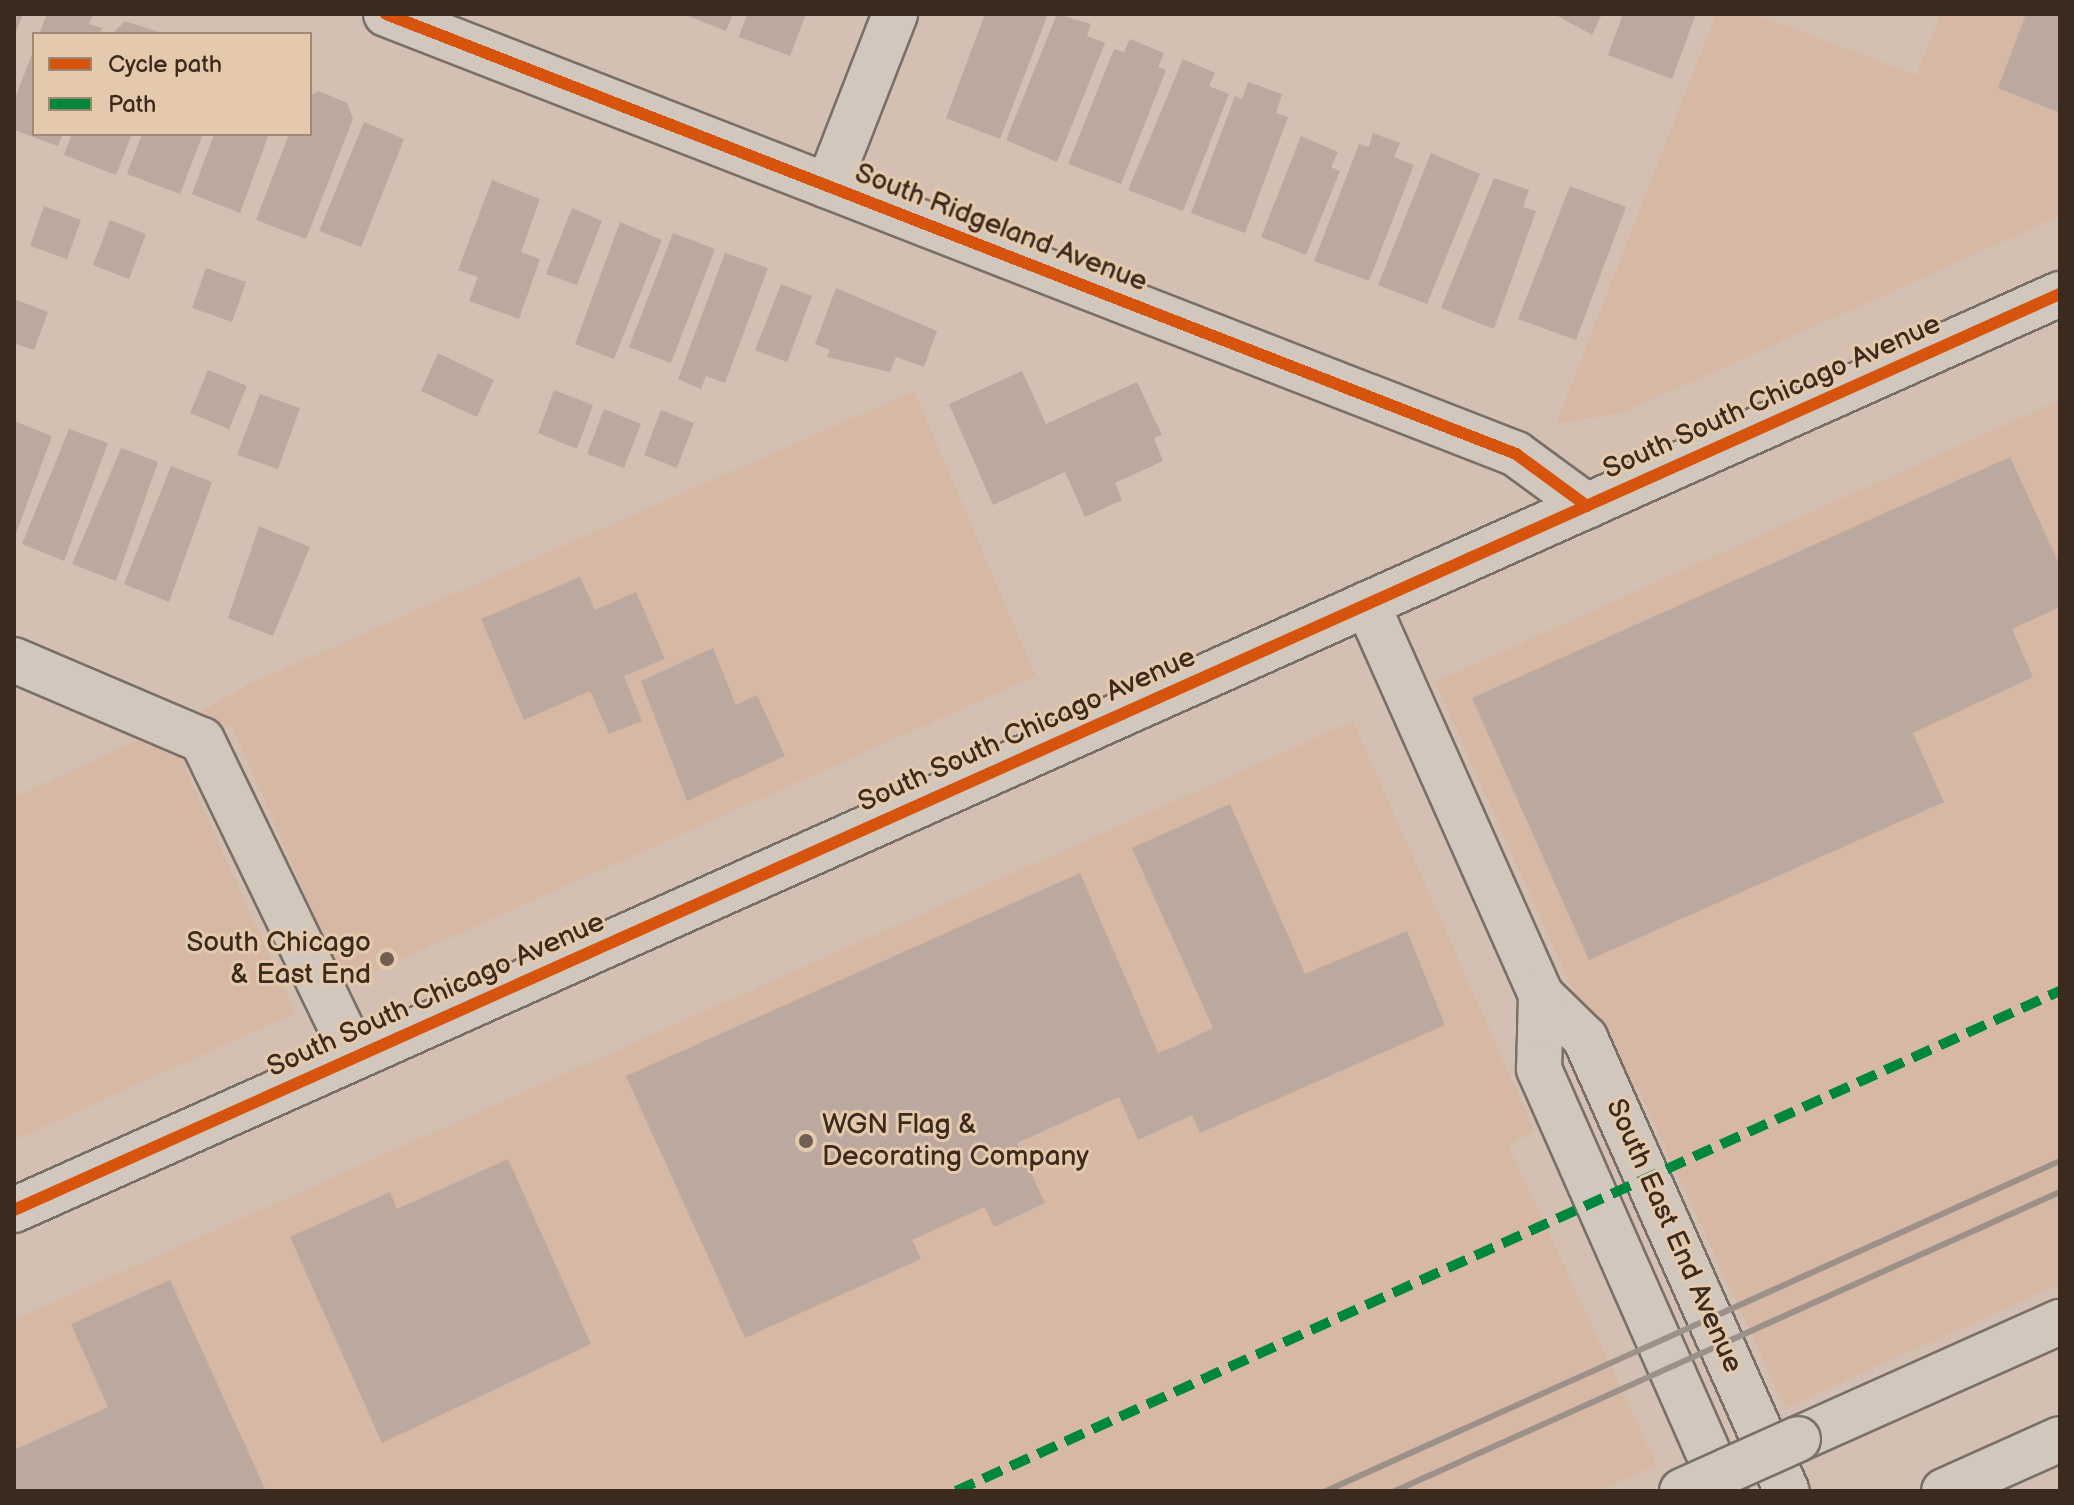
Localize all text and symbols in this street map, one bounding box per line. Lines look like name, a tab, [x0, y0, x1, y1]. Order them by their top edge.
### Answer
legend	[32, 32, 312, 136]
text: Cycle path	[108, 50, 222, 79]
text: Path	[108, 90, 156, 119]
street label: South Ridgeland Avenue	[850, 157, 1152, 299]
street label: South South Chicago Avenue	[1598, 307, 1946, 487]
street label: South South Chicago Avenue	[853, 640, 1201, 820]
street label: South South Chicago Avenue	[262, 905, 610, 1085]
place label: South Chicago & East End	[186, 926, 371, 992]
marker: South Chicago & East End	[378, 950, 396, 968]
street label: South East End Avenue	[1598, 1094, 1750, 1378]
place label: WGN Flag & Decorating Company	[822, 1108, 1089, 1174]
marker: WGN Flag & Decorating Company	[797, 1132, 815, 1150]

